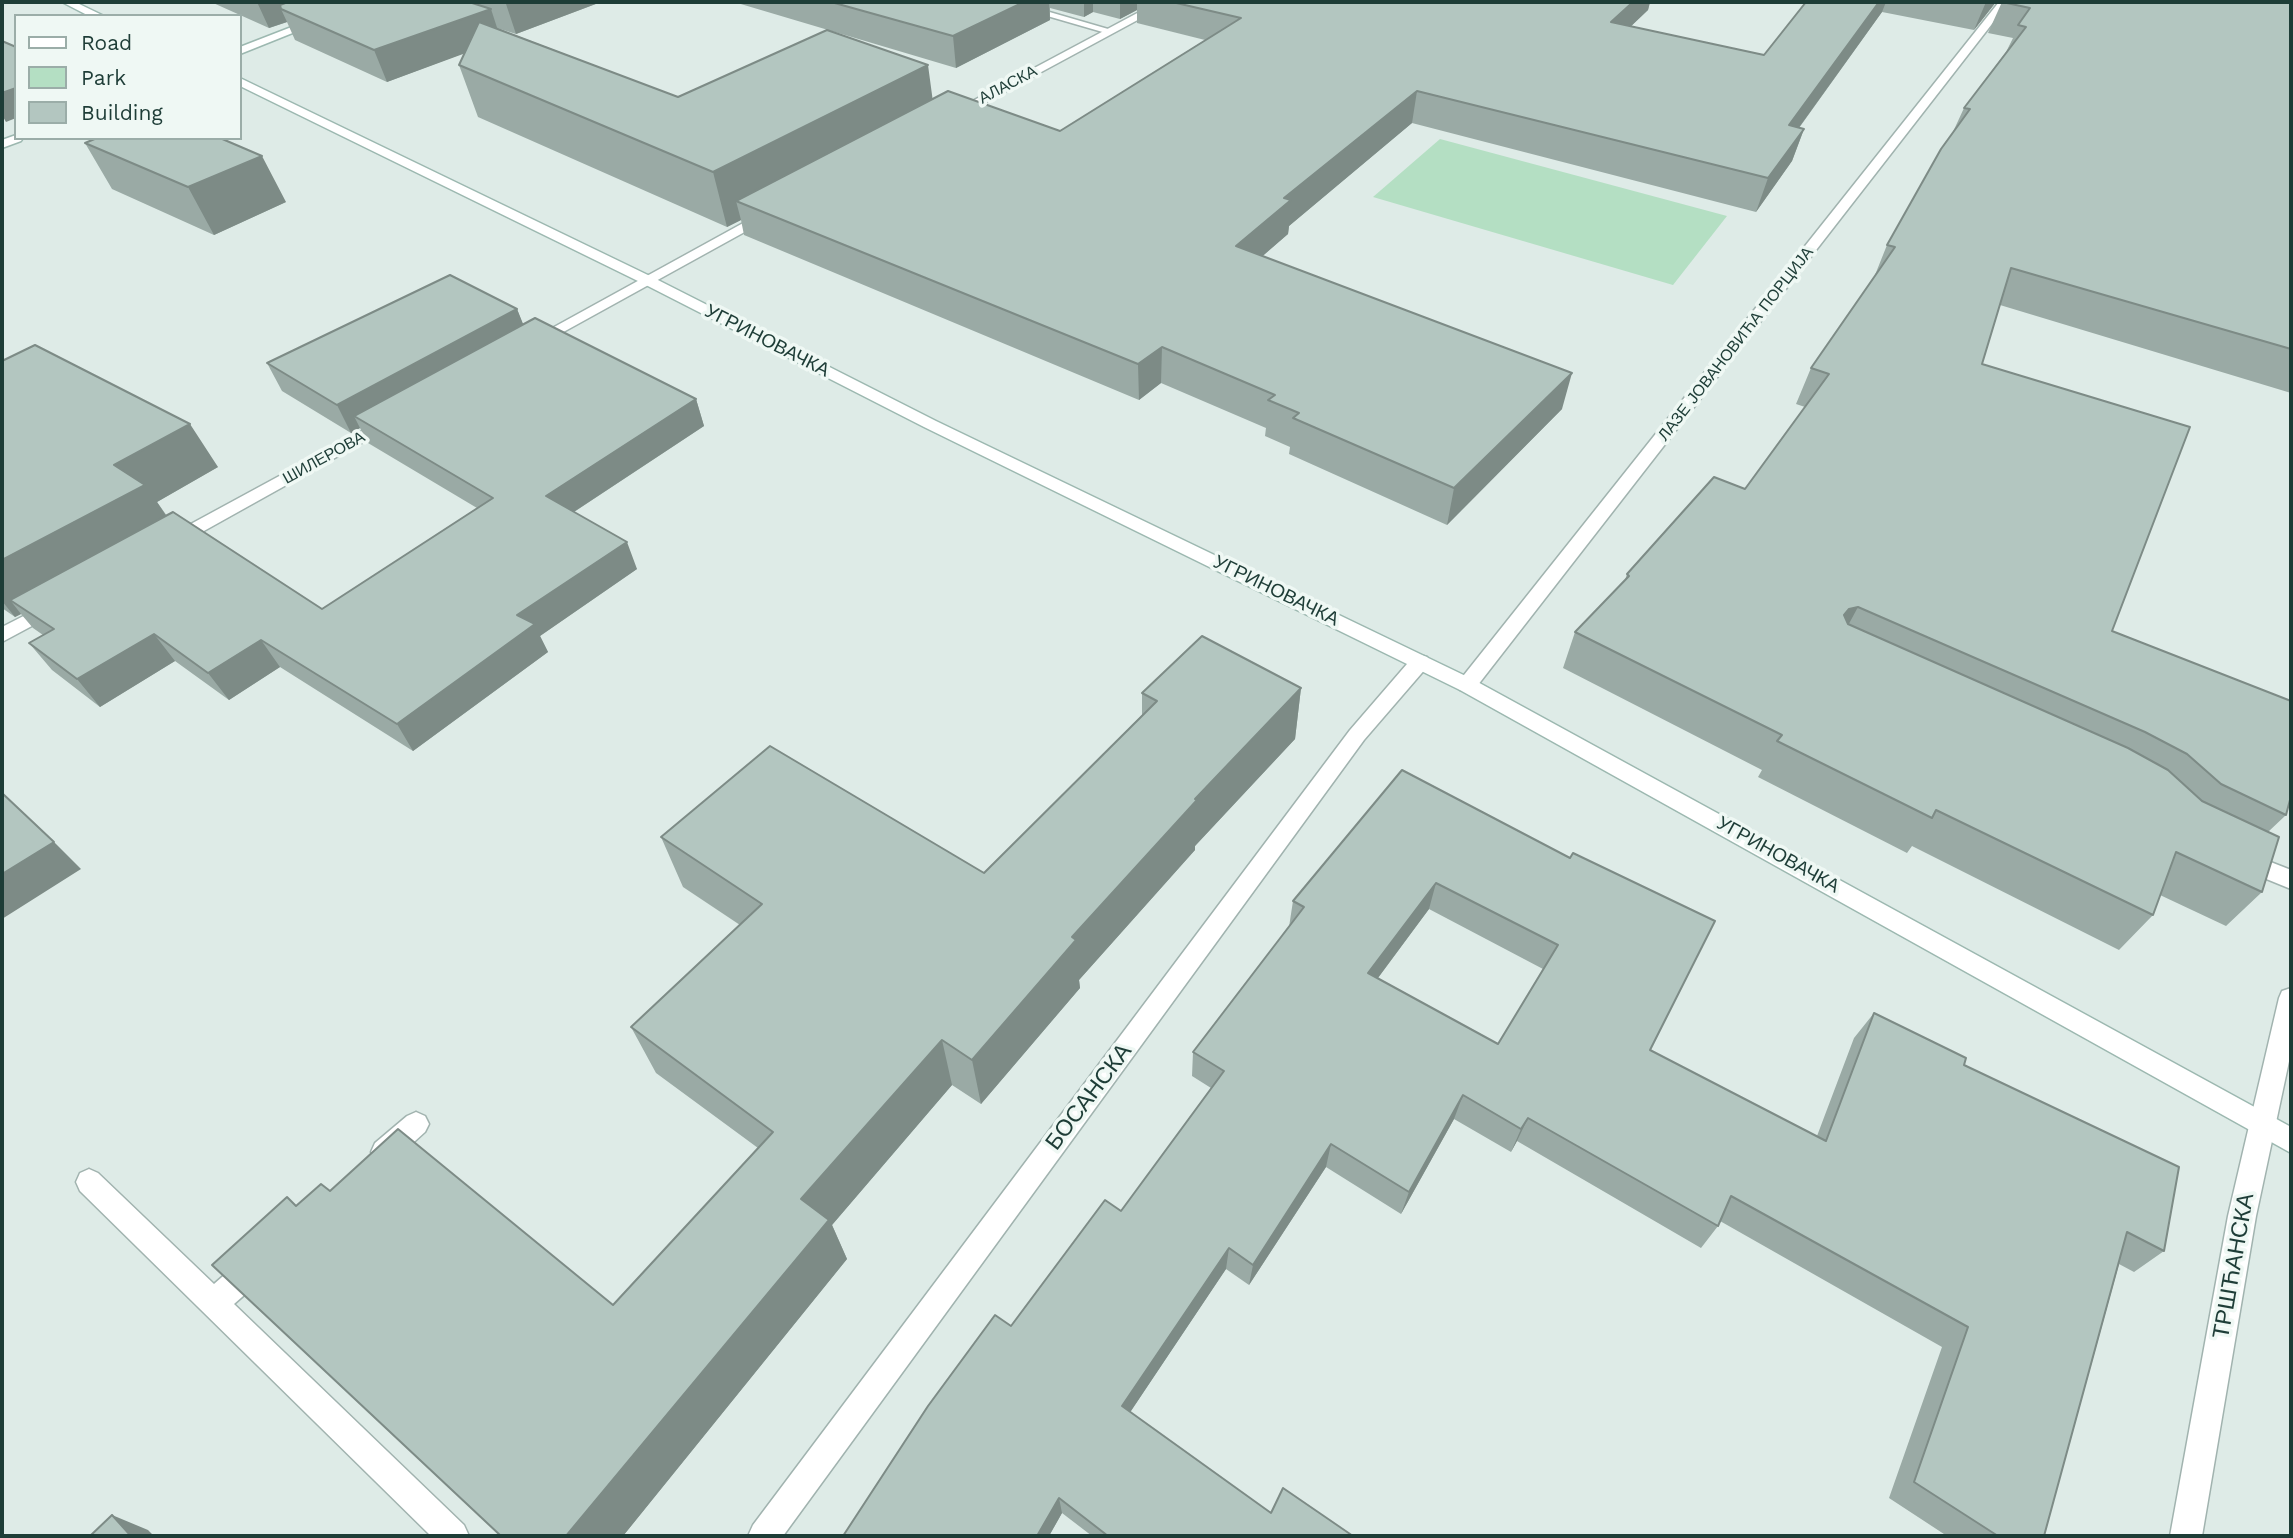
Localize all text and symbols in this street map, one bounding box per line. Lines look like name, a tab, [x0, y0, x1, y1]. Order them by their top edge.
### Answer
legend	[14, 14, 242, 140]
text: Road	[81, 30, 132, 55]
street label: АЛАСКА	[976, 62, 1040, 108]
text: Park	[81, 65, 126, 90]
text: Building	[81, 100, 163, 125]
street label: ЛАЗЕ ЈОВАНОВИЋА ПОРЦИЈА	[1654, 243, 1818, 445]
street label: УГРИНОВАЧКА	[701, 300, 833, 382]
street label: ШИЛЕРОВА	[280, 428, 368, 488]
street label: УГРИНОВАЧКА	[1210, 551, 1342, 631]
street label: УГРИНОВАЧКА	[1713, 812, 1843, 898]
street label: БОСАНСКА	[1040, 1038, 1138, 1156]
street label: ТРШЋАНСКА	[2208, 1191, 2260, 1341]

